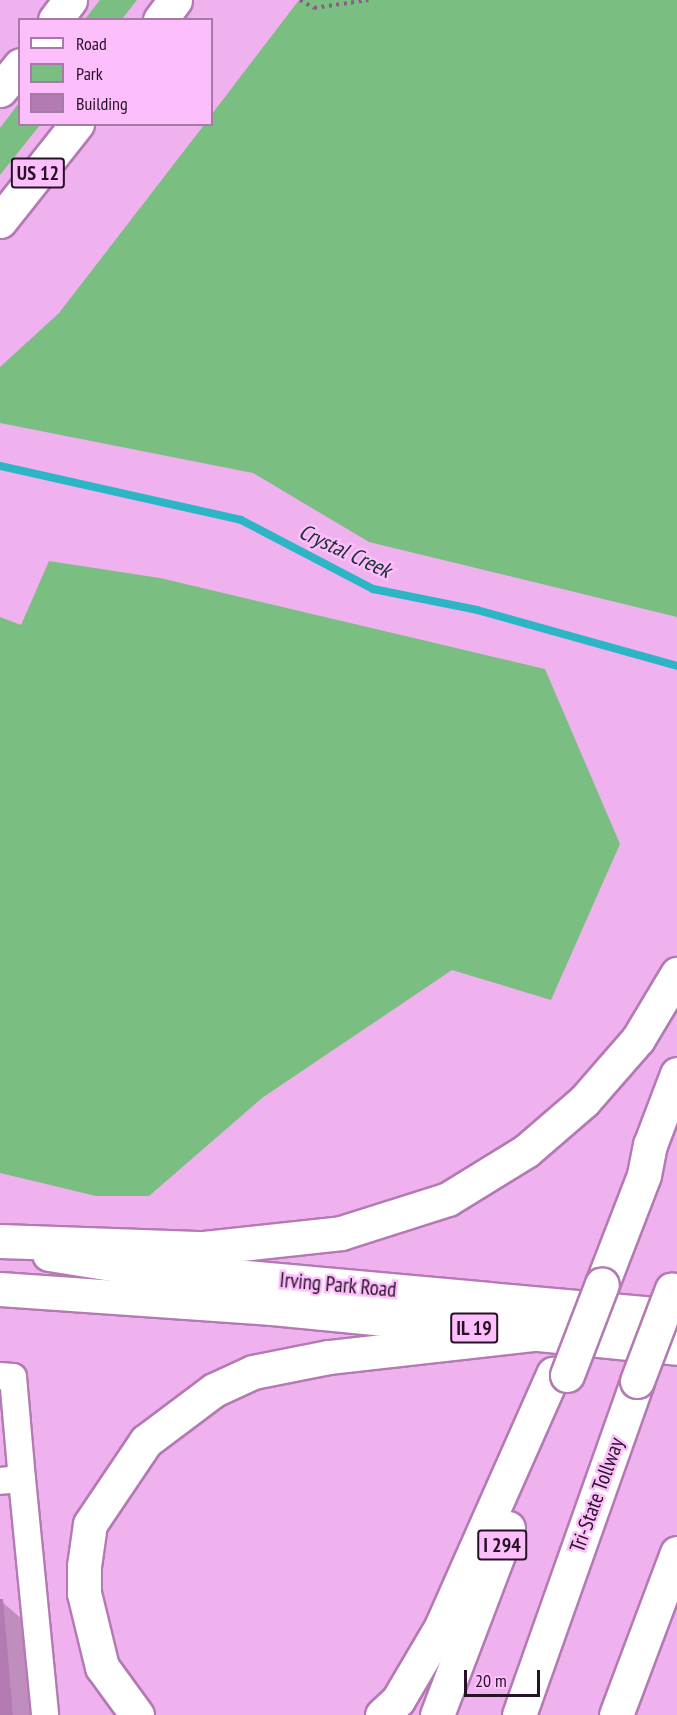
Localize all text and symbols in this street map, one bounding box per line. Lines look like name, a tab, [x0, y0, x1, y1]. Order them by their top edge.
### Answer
legend	[18, 18, 213, 126]
text: Road	[76, 32, 107, 55]
text: Park	[76, 62, 103, 85]
text: Building	[76, 92, 128, 115]
road number: US 12	[9, 156, 66, 190]
water label: Crystal Creek	[295, 518, 395, 584]
street label: Irving Park Road	[278, 1267, 398, 1303]
road number: IL 19	[448, 1311, 500, 1345]
street label: Tri-State Tollway	[565, 1434, 629, 1556]
road number: I 294	[476, 1528, 528, 1562]
scale bar	[467, 1658, 544, 1696]
text: 20 m	[475, 1669, 507, 1692]

